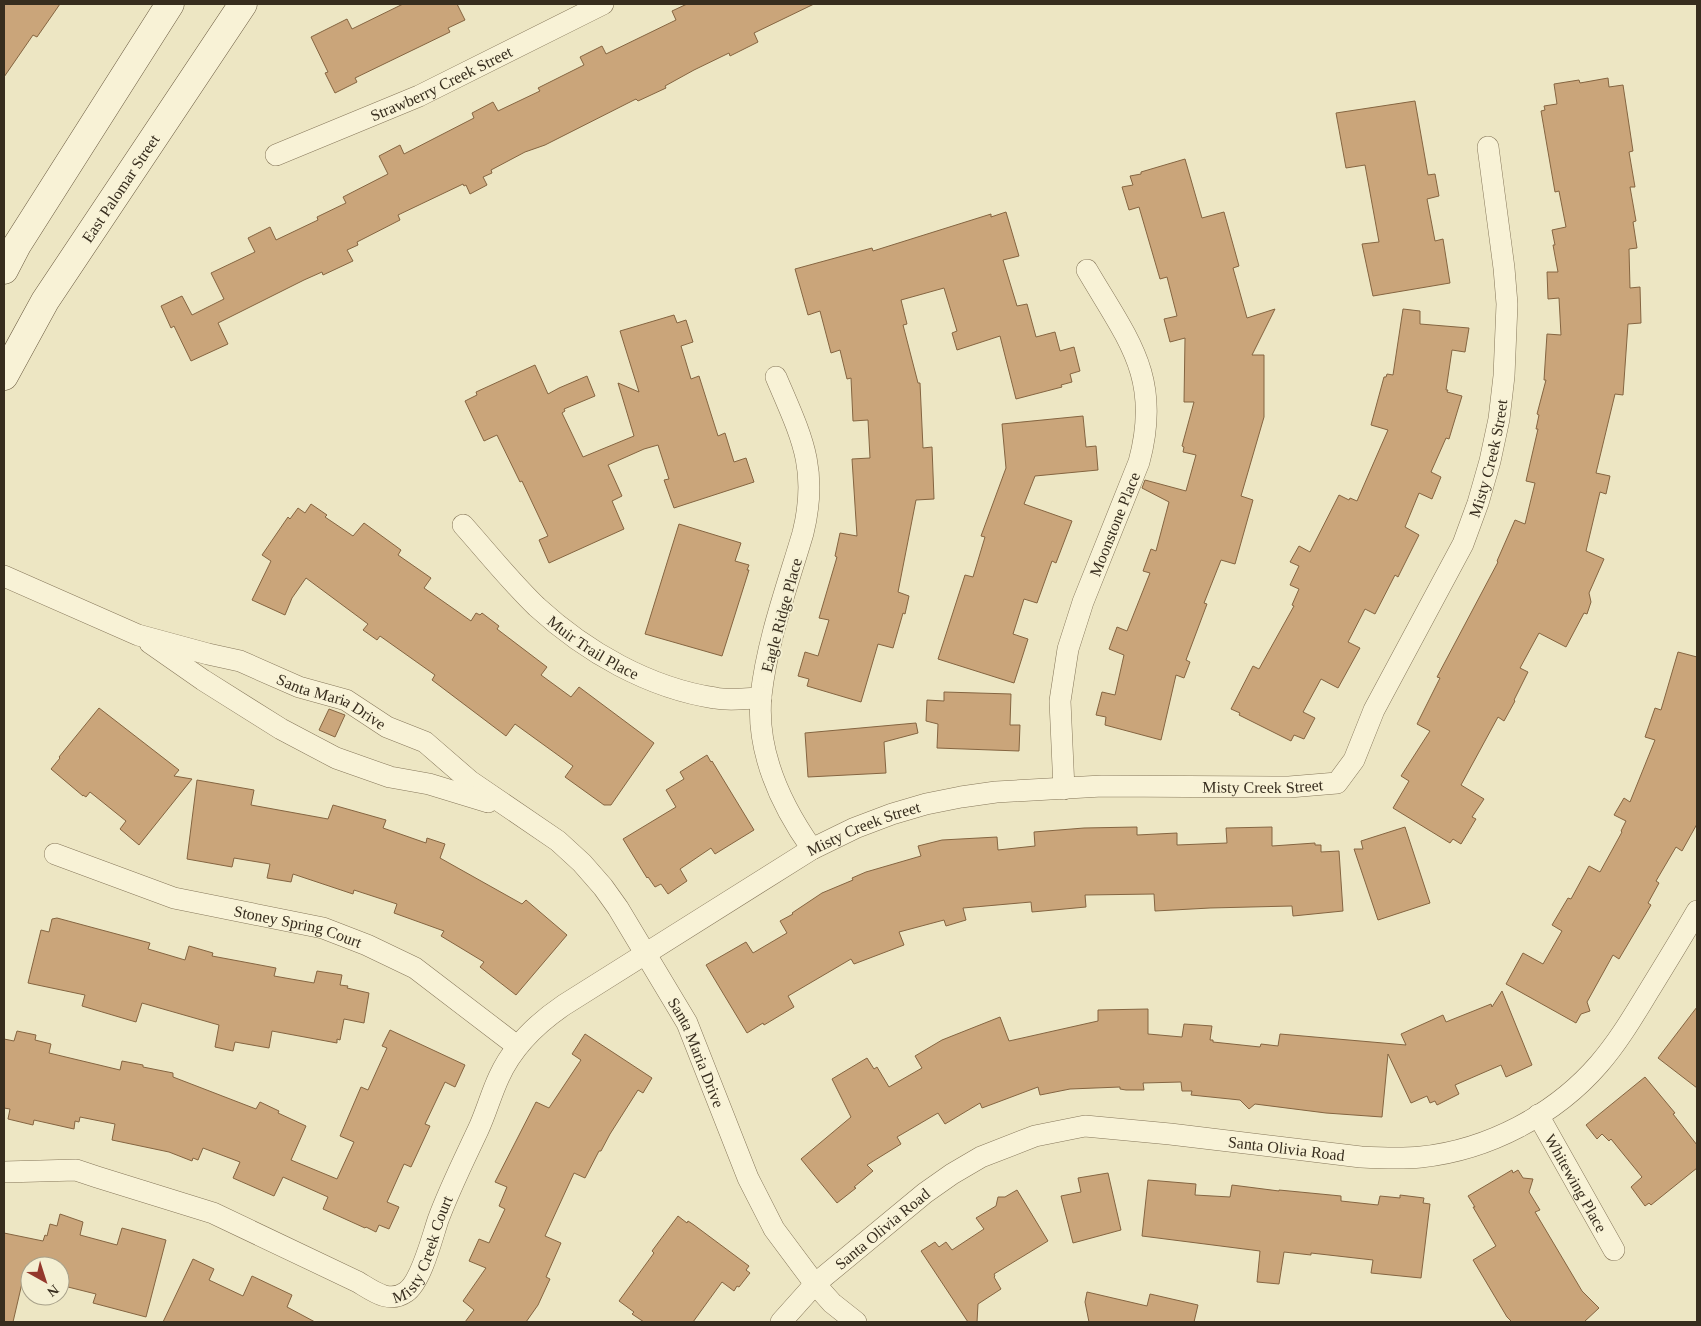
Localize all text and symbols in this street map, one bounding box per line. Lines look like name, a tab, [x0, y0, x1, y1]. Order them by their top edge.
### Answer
street label: Strawberry Creek Street	[368, 43, 515, 124]
street label: East Palomar Street	[78, 131, 163, 246]
street label: Misty Creek Street	[1466, 398, 1510, 520]
street label: Moonstone Place	[1086, 470, 1143, 579]
street label: Eagle Ridge Place	[758, 556, 806, 674]
street label: Muir Trail Place	[544, 612, 641, 683]
street label: Santa Maria Drive	[274, 670, 389, 733]
street label: Misty Creek Street	[1202, 776, 1324, 797]
street label: Misty Creek Street	[804, 798, 923, 859]
street label: Stoney Spring Court	[232, 902, 365, 951]
street label: Santa Maria Drive	[665, 994, 727, 1110]
street label: Whitewing Place	[1541, 1131, 1610, 1235]
street label: Santa Olivia Road	[1227, 1133, 1346, 1164]
street label: Santa Olivia Road	[832, 1185, 933, 1273]
street label: Misty Creek Court	[390, 1193, 456, 1306]
north arrow	[20, 1256, 70, 1306]
text: N	[44, 1282, 62, 1300]

